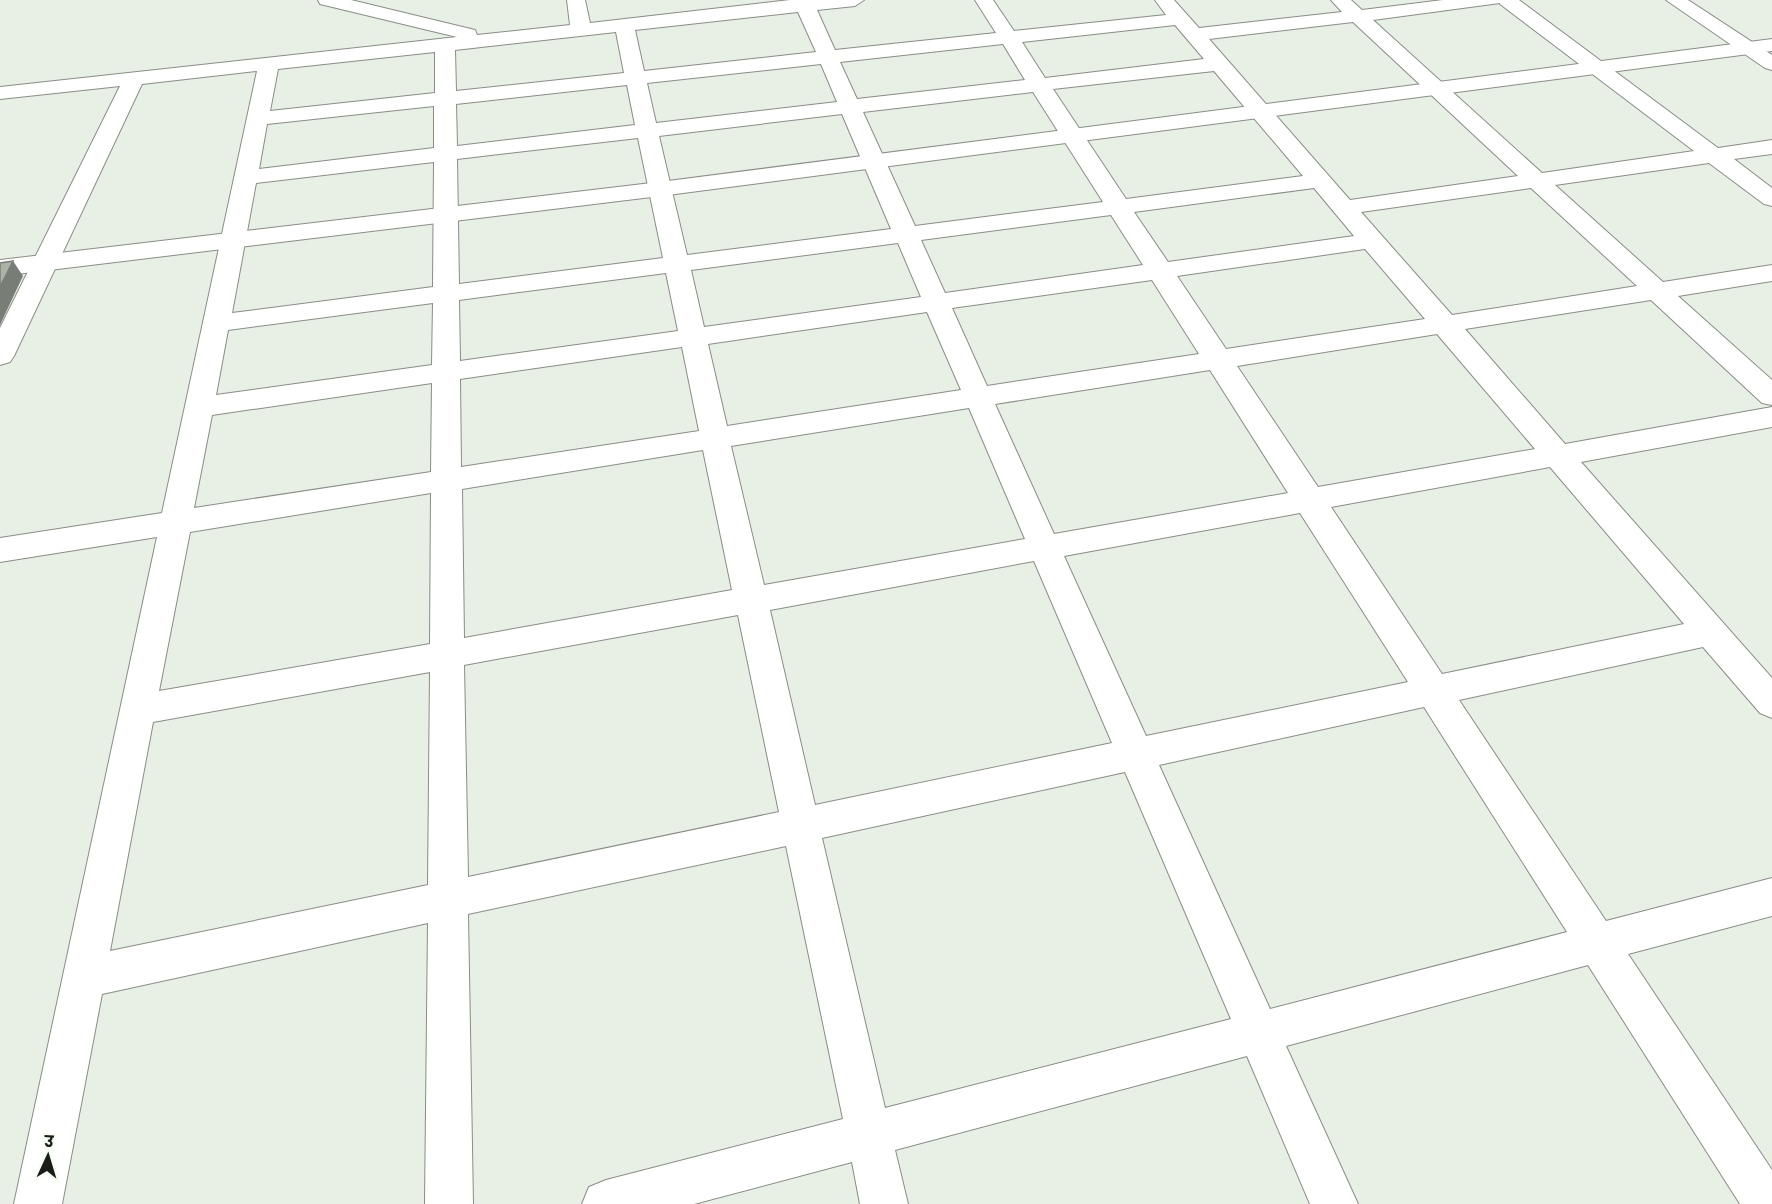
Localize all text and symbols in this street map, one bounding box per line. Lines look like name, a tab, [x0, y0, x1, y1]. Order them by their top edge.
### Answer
north arrow	[18, 1126, 78, 1186]
text: उ	[43, 1130, 55, 1153]

